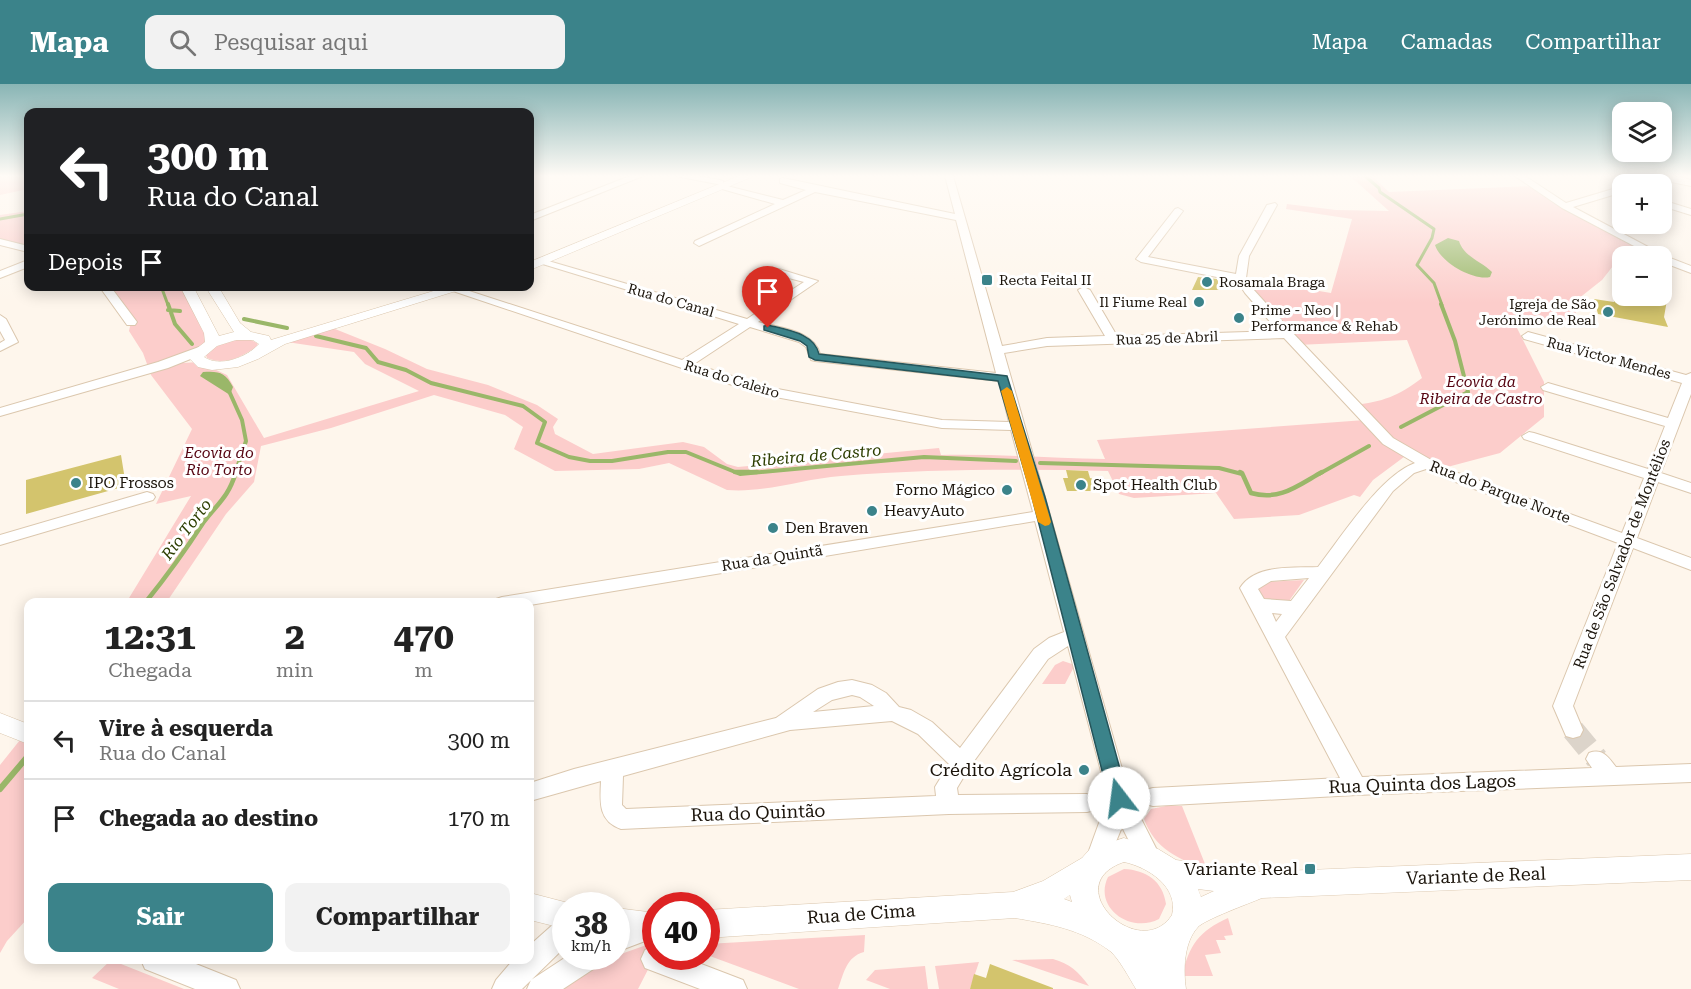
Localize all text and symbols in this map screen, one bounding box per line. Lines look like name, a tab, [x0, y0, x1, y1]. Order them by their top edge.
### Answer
search box	[145, 15, 565, 69]
text: Mapa	[30, 26, 109, 59]
icon: search	[166, 26, 199, 59]
text: Pesquisar aqui	[214, 30, 368, 55]
text: Mapa	[1312, 30, 1368, 54]
text: Camadas	[1401, 30, 1492, 54]
text: Compartilhar	[1525, 30, 1661, 54]
map controls	[1612, 102, 1672, 306]
button: layers	[1612, 102, 1672, 162]
text: 300 m	[147, 131, 269, 180]
icon: left	[48, 132, 126, 210]
button: +	[1612, 174, 1672, 234]
text: Rua do Canal	[147, 181, 319, 213]
icon: arrive	[135, 246, 168, 279]
button: −	[1612, 246, 1672, 306]
text: Depois	[48, 250, 123, 275]
pin	[742, 266, 793, 328]
place label: Recta Feital II	[999, 272, 1091, 288]
marker: Recta Feital II	[980, 273, 994, 287]
place label: Rosamala Braga	[1219, 274, 1325, 290]
icon: arrive	[751, 275, 784, 308]
marker: Rosamala Braga	[1200, 275, 1214, 289]
street label: Rua do Canal	[626, 280, 717, 320]
place label: Il Fiume Real	[1099, 294, 1188, 310]
marker: Il Fiume Real	[1192, 295, 1206, 309]
place label: Igreja de São Jerónimo de Real	[1479, 296, 1597, 328]
place label: Prime - Neo | Performance & Rehab	[1251, 302, 1398, 334]
marker: Igreja de São Jerónimo de Real	[1601, 305, 1615, 319]
marker: Prime - Neo | Performance & Rehab	[1232, 311, 1246, 325]
street label: Rua 25 de Abril	[1116, 328, 1219, 348]
street label: Rua Victor Mendes	[1545, 334, 1673, 382]
street label: Rua do Caleiro	[682, 357, 782, 401]
park label: Ecovia da Ribeira de Castro	[1419, 373, 1543, 408]
street label: Rua de São Salvador de Montélios	[1570, 437, 1674, 671]
water label: Ribeira de Castro	[749, 440, 882, 471]
park label: Ecovia do Rio Torto	[183, 444, 254, 479]
street label: Rua do Parque Norte	[1427, 457, 1573, 527]
place label: IPO Frossos	[88, 474, 174, 492]
marker: IPO Frossos	[69, 476, 83, 490]
place label: Spot Health Club	[1093, 476, 1218, 494]
marker: Spot Health Club	[1074, 478, 1088, 492]
place label: Forno Mágico	[895, 481, 995, 499]
marker: Forno Mágico	[1000, 483, 1014, 497]
water label: Rio Torto	[157, 495, 215, 564]
place label: HeavyAuto	[884, 502, 965, 520]
marker: HeavyAuto	[865, 504, 879, 518]
place label: Den Braven	[785, 519, 869, 537]
marker: Den Braven	[766, 521, 780, 535]
street label: Rua da Quintã	[720, 541, 824, 575]
text: 12:31	[104, 616, 196, 658]
text: 2	[285, 616, 305, 658]
text: 470	[394, 616, 454, 658]
text: Chegada	[108, 658, 192, 682]
text: min	[276, 658, 313, 682]
text: m	[415, 658, 433, 682]
text: Vire à esquerda	[99, 716, 273, 741]
icon: left	[48, 724, 81, 757]
text: 300 m	[447, 728, 510, 753]
text: Rua do Canal	[99, 741, 226, 765]
place label: Crédito Agrícola	[930, 759, 1072, 780]
marker: Crédito Agrícola	[1077, 763, 1091, 777]
position arrow	[1087, 766, 1151, 830]
street label: Rua Quinta dos Lagos	[1328, 770, 1516, 797]
street label: Rua do Quintão	[690, 800, 826, 825]
icon: arrive	[48, 802, 81, 835]
text: Chegada ao destino	[99, 806, 318, 831]
text: 170 m	[447, 806, 510, 831]
place label: Variante Real	[1184, 858, 1298, 879]
marker: Variante Real	[1303, 862, 1317, 876]
street label: Variante de Real	[1406, 863, 1547, 888]
button: Sair	[48, 883, 273, 952]
button: Compartilhar	[285, 883, 510, 952]
speed limit sign: 40	[642, 892, 720, 970]
street label: Rua de Cima	[806, 899, 916, 928]
text: 38	[574, 906, 608, 941]
text: km/h	[571, 937, 611, 955]

